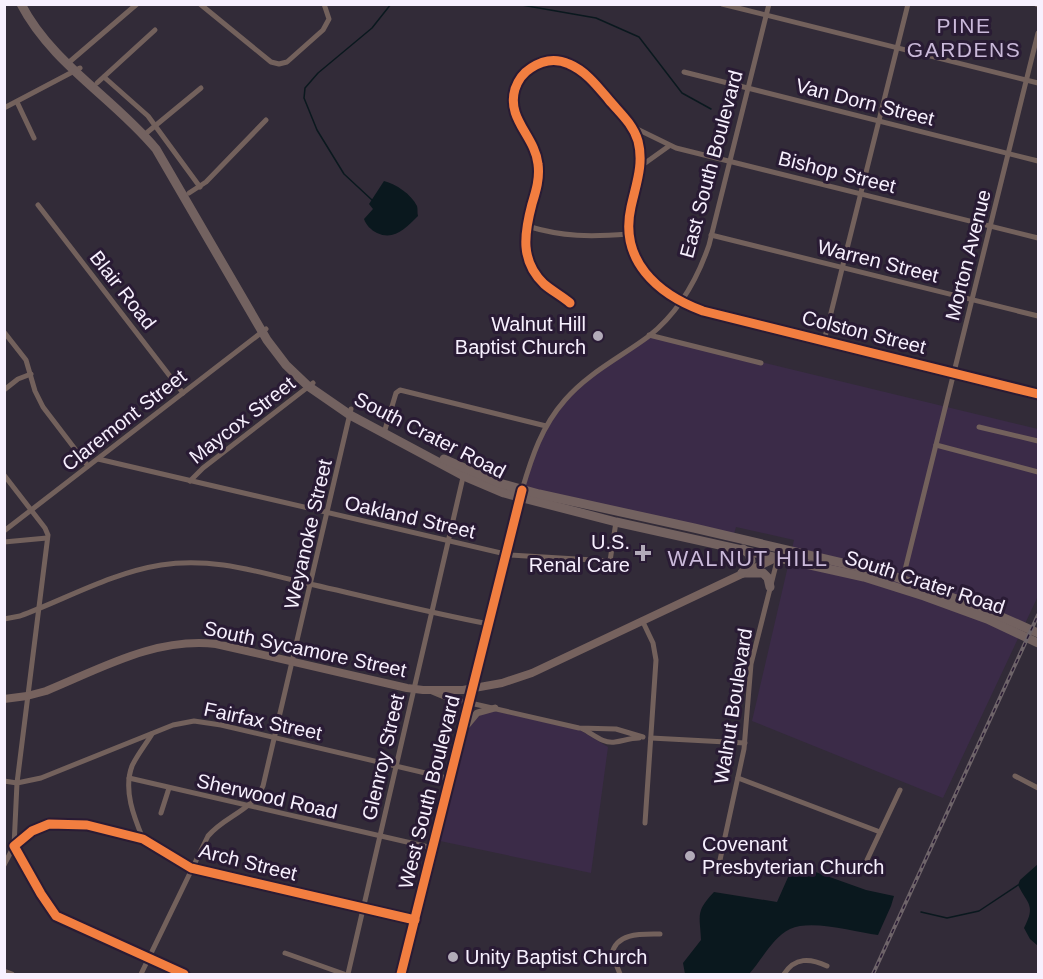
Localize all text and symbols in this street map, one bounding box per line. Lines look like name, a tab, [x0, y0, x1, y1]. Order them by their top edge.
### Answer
district label: PINE GARDENS	[907, 14, 1021, 61]
street label: East South Boulevard	[675, 68, 747, 260]
street label: Van Dorn Street	[793, 74, 937, 130]
street label: Bishop Street	[776, 147, 898, 197]
street label: Morton Avenue	[941, 187, 995, 323]
street label: Warren Street	[815, 235, 941, 287]
street label: Blair Road	[86, 246, 160, 334]
street label: Colston Street	[800, 306, 929, 358]
place label: Walnut Hill Baptist Church	[455, 313, 586, 358]
marker: Walnut Hill Baptist Church	[591, 329, 605, 343]
street label: Claremont Street	[58, 365, 191, 475]
street label: Maycox Street	[185, 372, 299, 468]
street label: South Crater Road	[351, 387, 509, 483]
street label: Weyanoke Street	[280, 457, 336, 611]
street label: Oakland Street	[343, 491, 478, 543]
place label: U.S. Renal Care	[529, 531, 630, 576]
marker: U.S. Renal Care	[634, 544, 652, 562]
district label: WALNUT HILL	[668, 546, 828, 571]
street label: South Crater Road	[842, 546, 1008, 618]
street label: South Sycamore Street	[202, 617, 409, 681]
street label: Walnut Boulevard	[710, 627, 756, 785]
street label: Glenroy Street	[358, 691, 408, 822]
street label: West South Boulevard	[394, 693, 464, 891]
street label: Fairfax Street	[202, 698, 324, 744]
street label: Sherwood Road	[195, 769, 339, 823]
place label: Covenant Presbyterian Church	[702, 833, 884, 878]
street label: Arch Street	[197, 839, 300, 885]
marker: Covenant Presbyterian Church	[683, 849, 697, 863]
place label: Unity Baptist Church	[465, 946, 647, 968]
marker: Unity Baptist Church	[446, 950, 460, 964]

